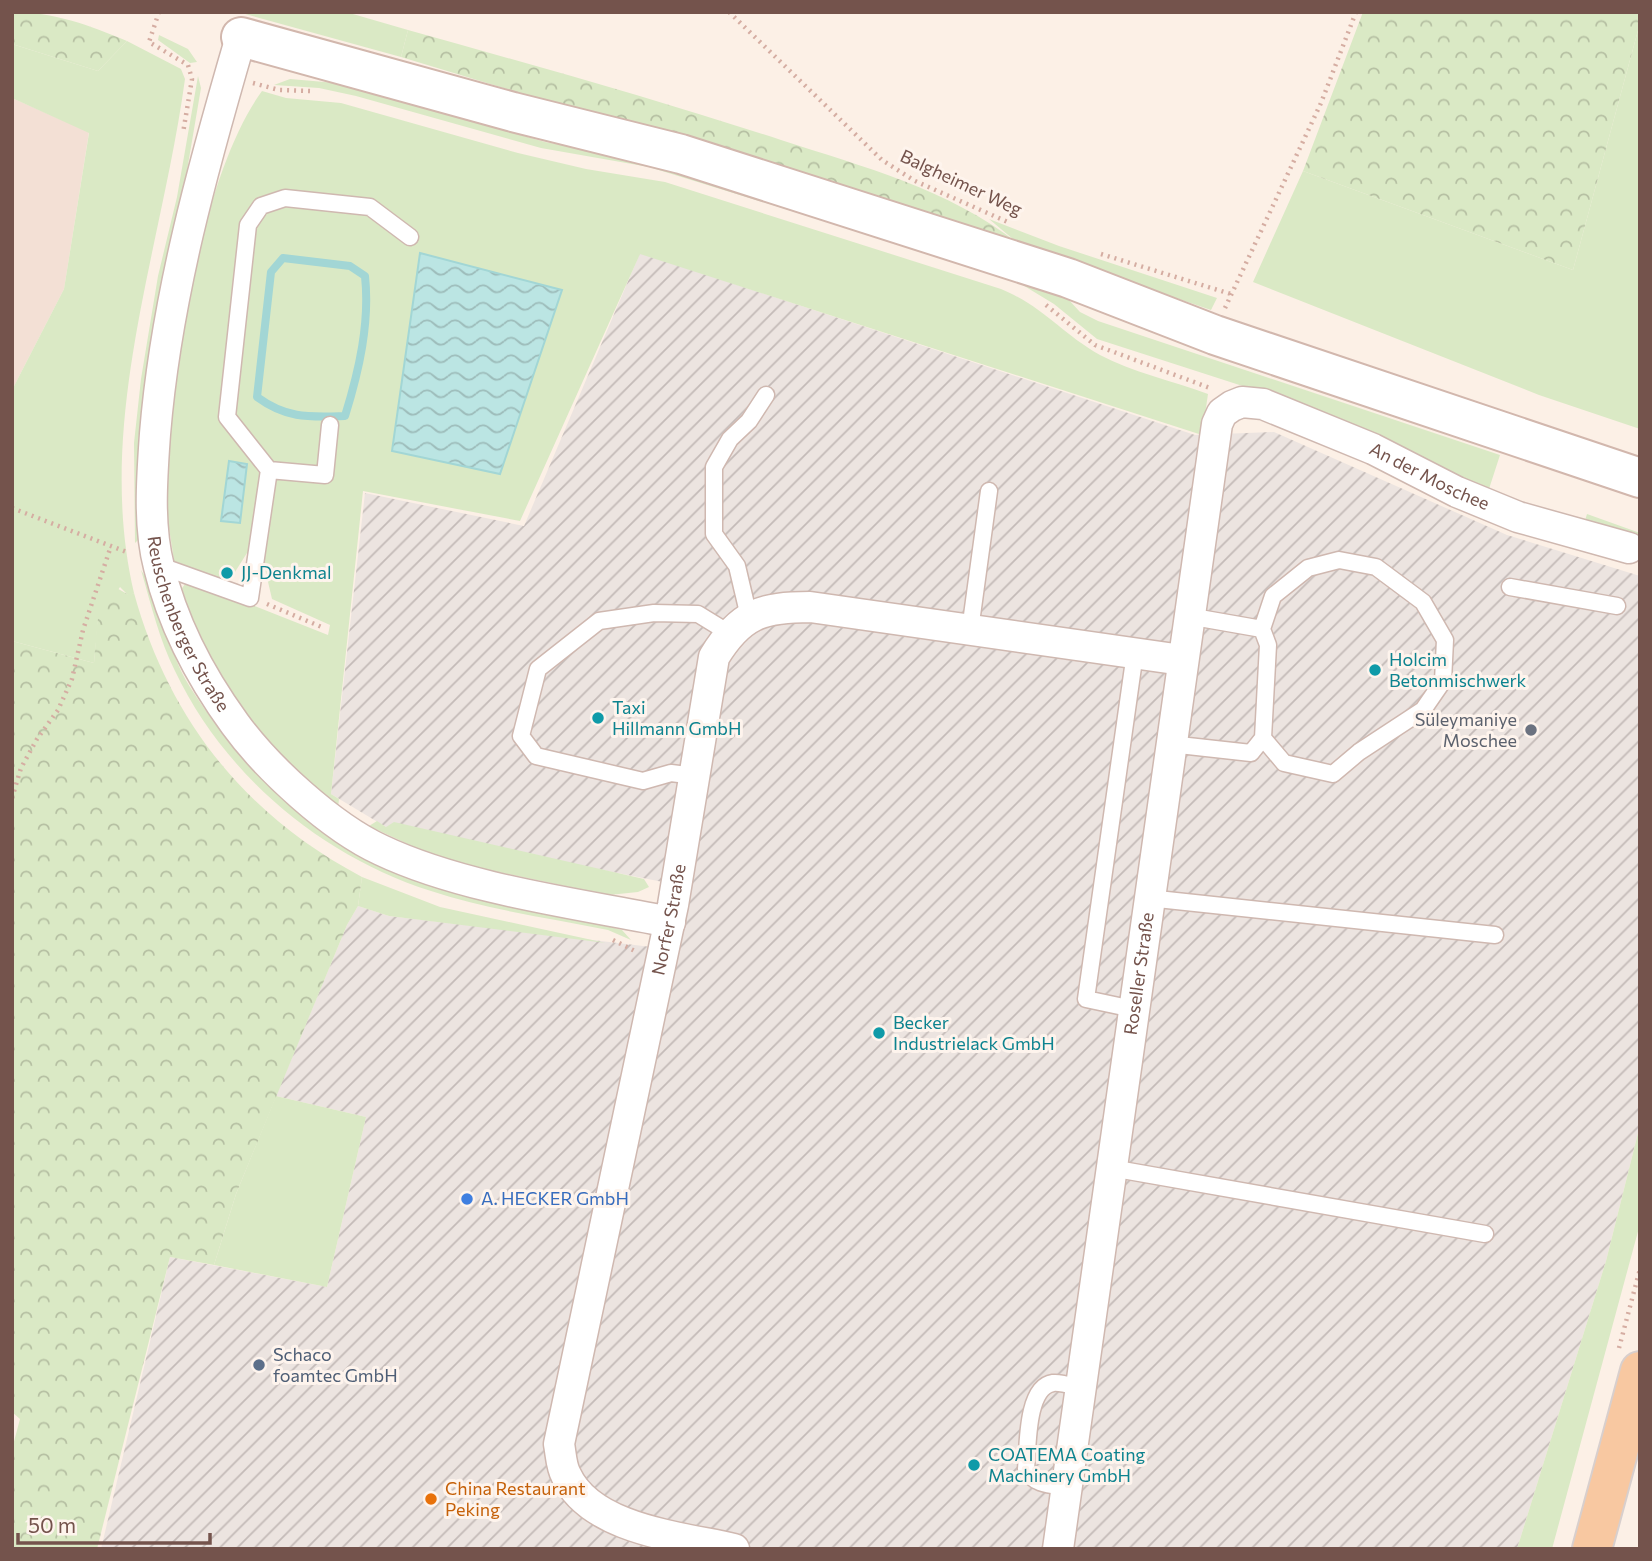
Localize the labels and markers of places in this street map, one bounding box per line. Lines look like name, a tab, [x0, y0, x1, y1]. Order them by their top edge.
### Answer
place label: JJ-Denkmal	[241, 561, 332, 583]
marker: JJ-Denkmal	[219, 565, 235, 581]
place label: Holcim Betonmischwerk	[1389, 648, 1527, 691]
marker: Holcim Betonmischwerk	[1367, 662, 1383, 678]
place label: Taxi Hillmann GmbH	[612, 696, 742, 739]
place label: Süleymaniye Moschee	[1415, 708, 1517, 751]
marker: Taxi Hillmann GmbH	[590, 710, 606, 726]
marker: Süleymaniye Moschee	[1523, 722, 1539, 738]
place label: Becker Industrielack GmbH	[893, 1011, 1055, 1054]
marker: Becker Industrielack GmbH	[871, 1025, 887, 1041]
place label: A. HECKER GmbH	[481, 1187, 629, 1209]
marker: A. HECKER GmbH	[459, 1191, 475, 1207]
place label: Schaco foamtec GmbH	[273, 1343, 398, 1386]
marker: Schaco foamtec GmbH	[251, 1357, 267, 1373]
place label: COATEMA Coating Machinery GmbH	[988, 1443, 1145, 1486]
marker: COATEMA Coating Machinery GmbH	[966, 1457, 982, 1473]
place label: China Restaurant Peking	[445, 1477, 586, 1520]
marker: China Restaurant Peking	[423, 1491, 439, 1507]

